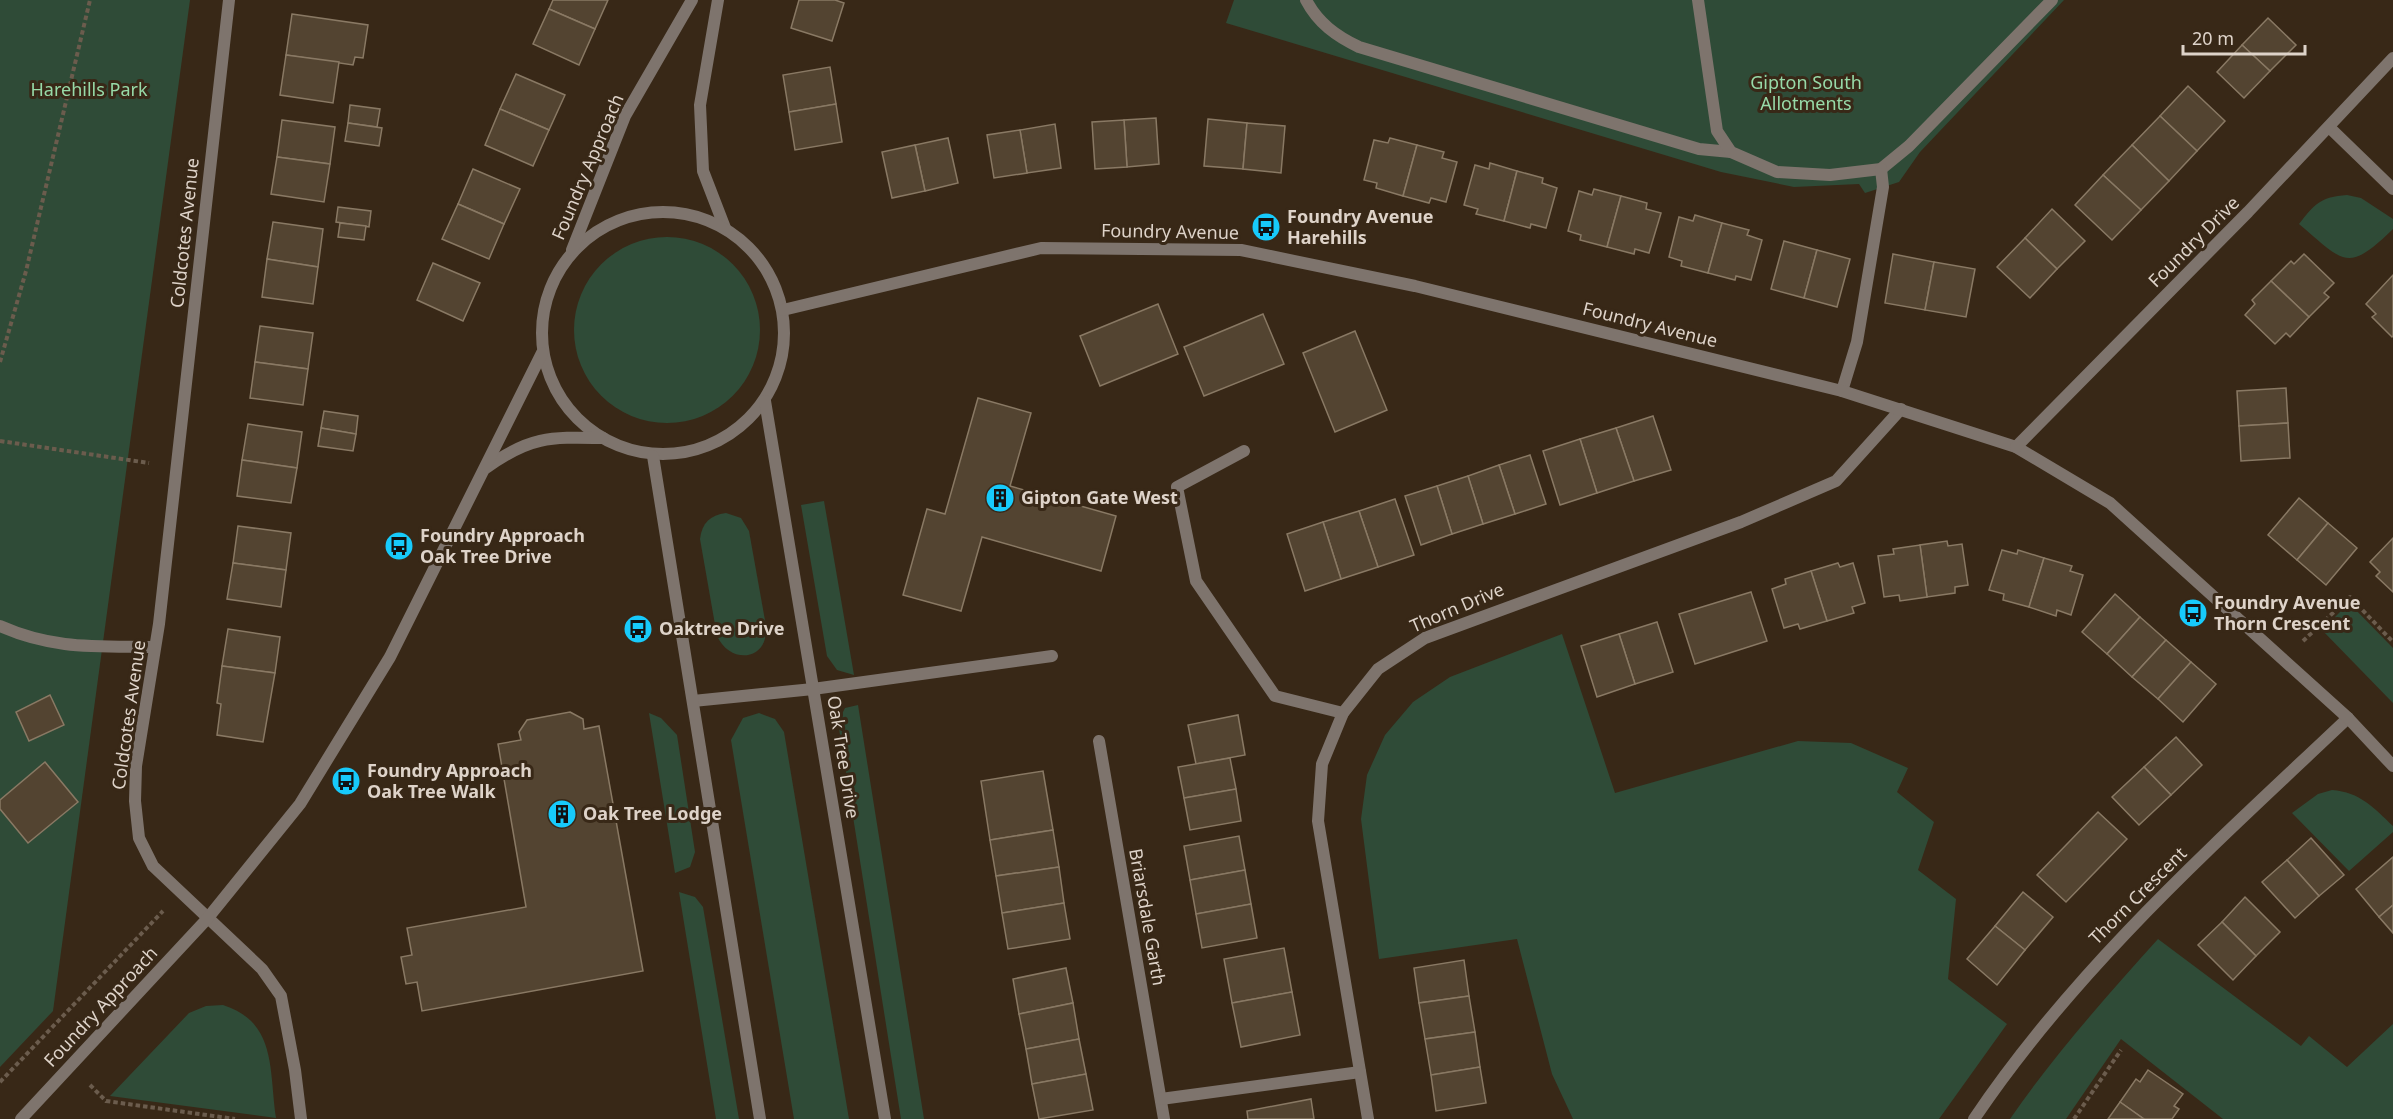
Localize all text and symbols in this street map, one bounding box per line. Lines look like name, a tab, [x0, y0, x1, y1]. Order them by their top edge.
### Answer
scale bar	[2183, 18, 2304, 56]
text: 20 m	[2192, 26, 2234, 50]
park label: Gipton South Allotments	[1750, 70, 1862, 115]
park label: Harehills Park	[30, 77, 148, 101]
street label: Foundry Approach	[545, 90, 629, 243]
street label: Coldcotes Avenue	[164, 157, 204, 309]
street label: Foundry Drive	[2143, 191, 2244, 292]
place label: Foundry Avenue Harehills	[1287, 204, 1434, 249]
bus stop icon: Foundry Avenue Harehills	[1250, 211, 1282, 243]
street label: Foundry Avenue	[1101, 218, 1239, 244]
street label: Foundry Avenue	[1580, 296, 1720, 352]
building icon: Gipton Gate West	[984, 482, 1016, 514]
place label: Gipton Gate West	[1021, 485, 1178, 509]
place label: Foundry Approach Oak Tree Drive	[420, 523, 585, 568]
bus stop icon: Foundry Approach Oak Tree Drive	[383, 530, 415, 562]
street label: Thorn Drive	[1406, 577, 1507, 638]
place label: Foundry Avenue Thorn Crescent	[2214, 590, 2361, 635]
bus stop icon: Foundry Avenue Thorn Crescent	[2177, 597, 2209, 629]
bus stop icon: Oaktree Drive	[622, 613, 654, 645]
place label: Oaktree Drive	[659, 616, 784, 640]
street label: Coldcotes Avenue	[106, 639, 150, 791]
street label: Oak Tree Drive	[822, 694, 866, 820]
place label: Foundry Approach Oak Tree Walk	[367, 758, 532, 803]
bus stop icon: Foundry Approach Oak Tree Walk	[330, 765, 362, 797]
building icon: Oak Tree Lodge	[546, 798, 578, 830]
place label: Oak Tree Lodge	[583, 801, 722, 825]
street label: Thorn Crescent	[2083, 841, 2192, 949]
street label: Briarsdale Garth	[1124, 846, 1172, 987]
street label: Foundry Approach	[38, 941, 162, 1072]

